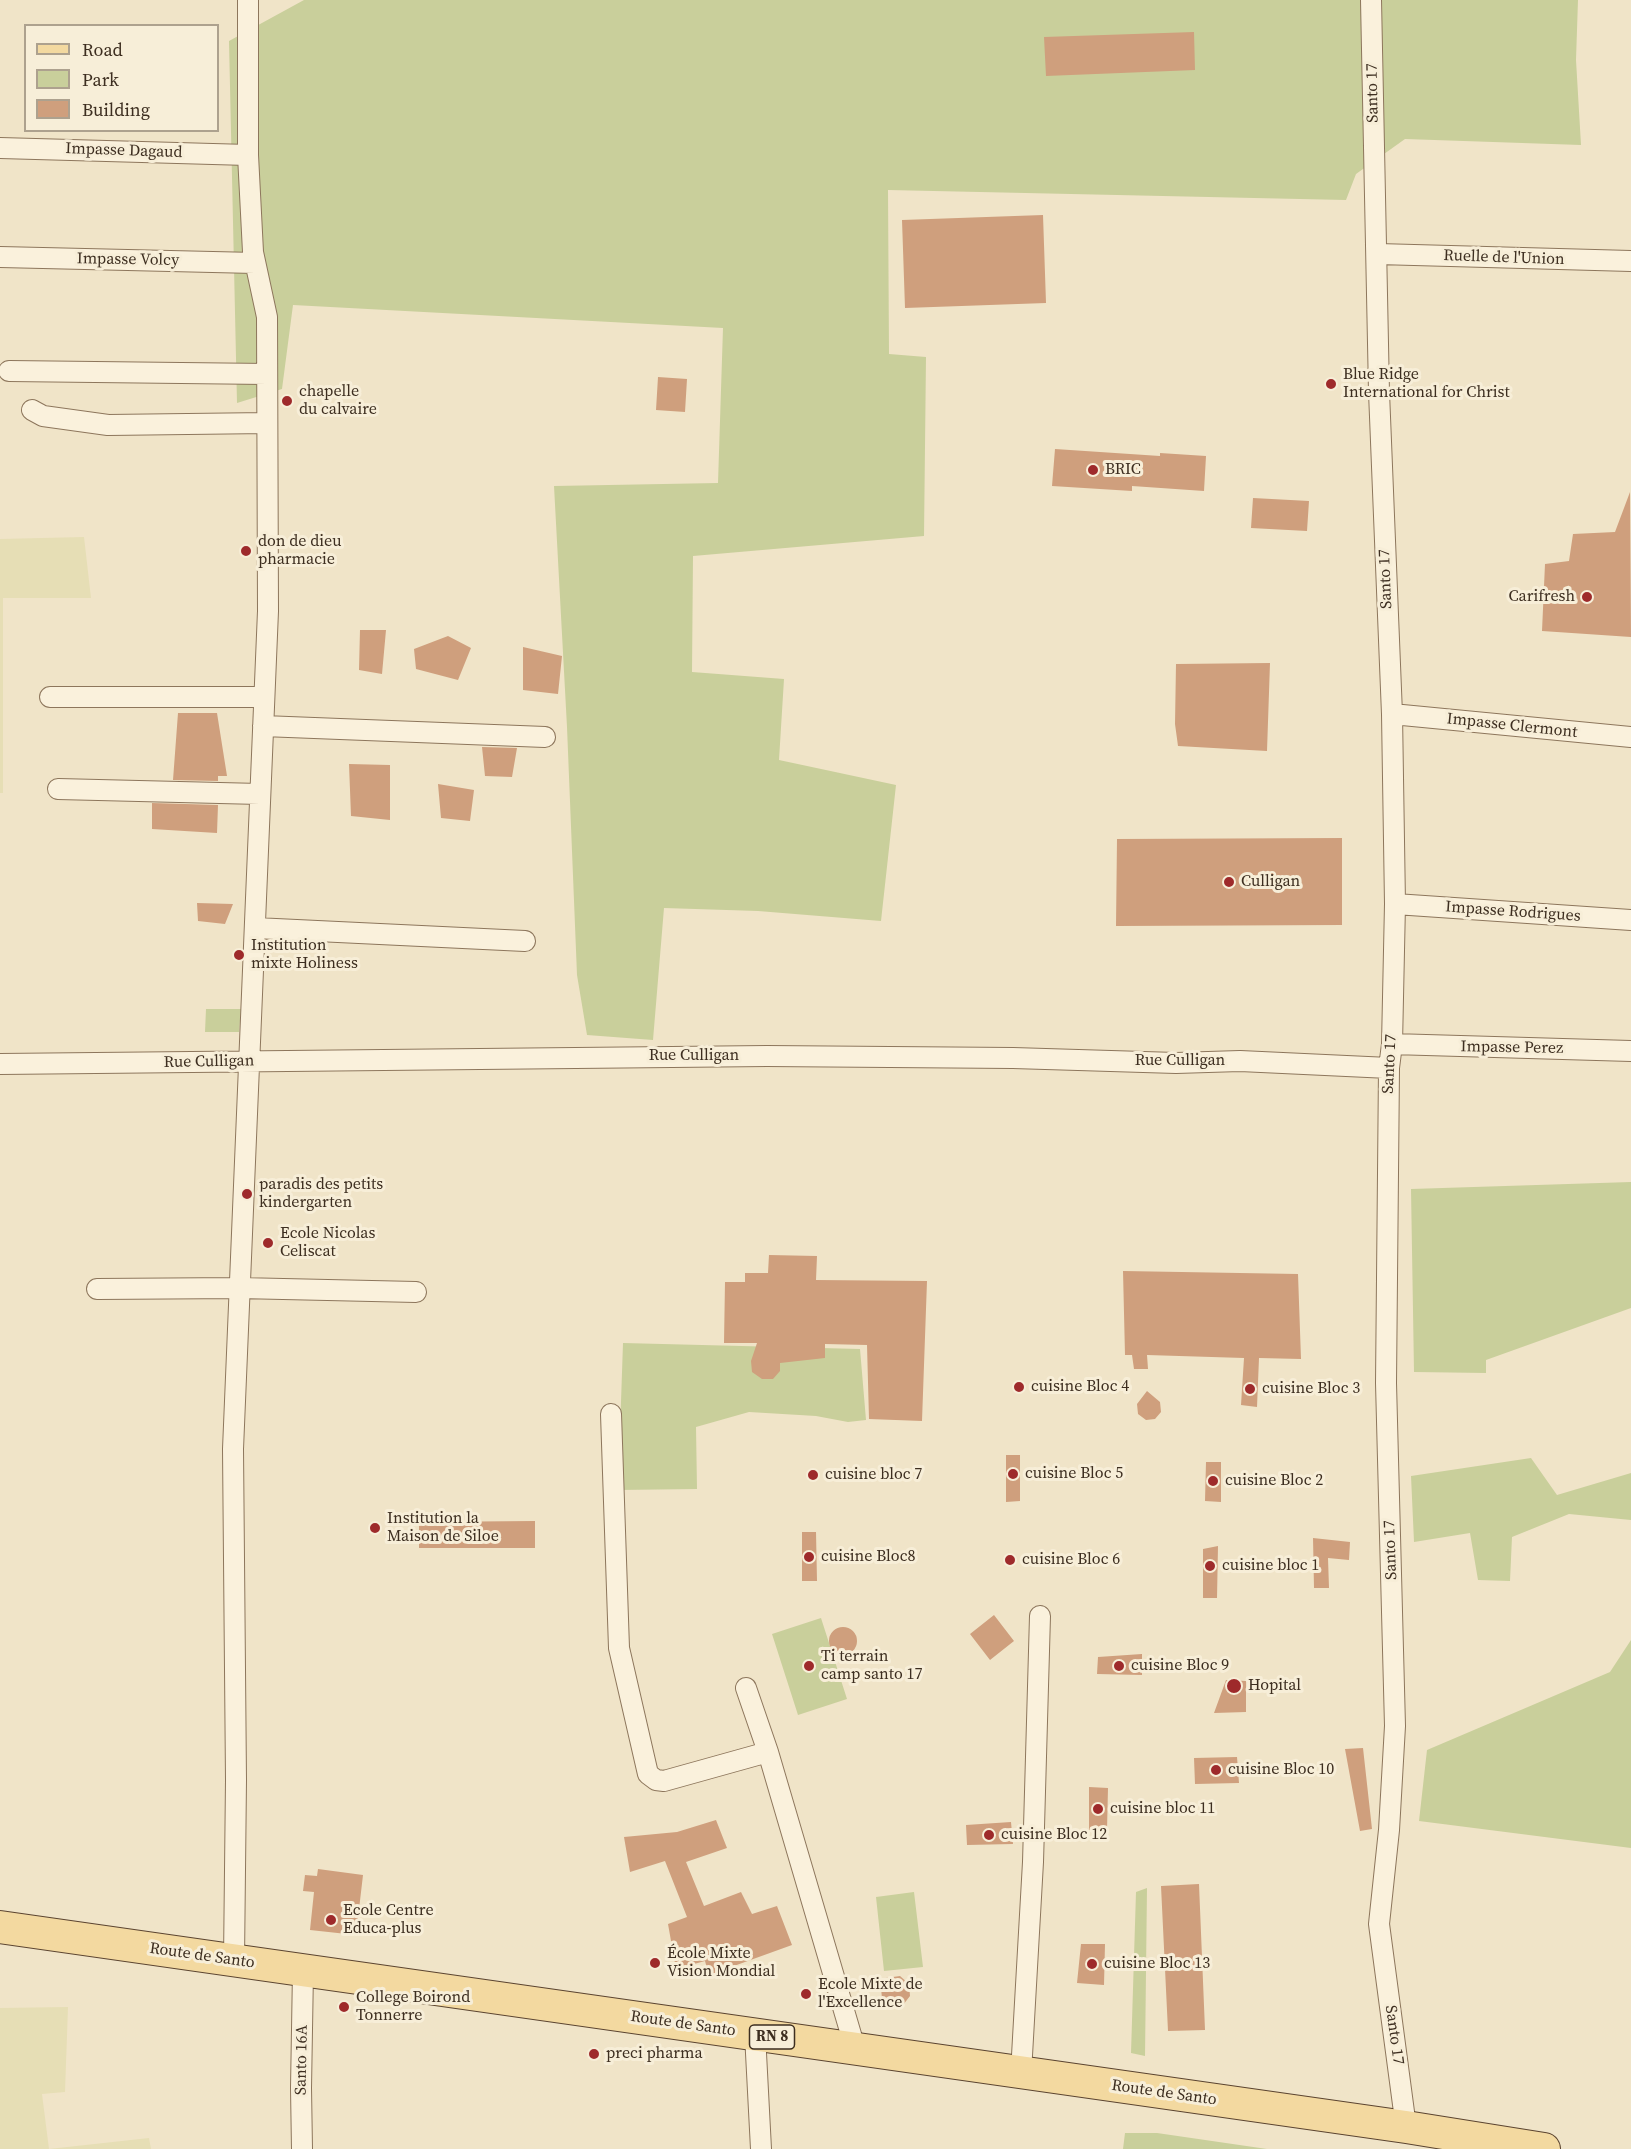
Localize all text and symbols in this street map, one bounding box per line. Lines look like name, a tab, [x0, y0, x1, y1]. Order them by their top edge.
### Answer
legend	[24, 24, 219, 132]
text: Road	[82, 37, 123, 62]
street label: Santo 17	[1363, 63, 1383, 123]
text: Park	[82, 67, 119, 92]
text: Building	[82, 97, 150, 122]
street label: Impasse Dagaud	[65, 139, 183, 163]
street label: Ruelle de l'Union	[1443, 246, 1565, 270]
street label: Impasse Volcy	[77, 250, 179, 270]
place label: Blue Ridge International for Christ	[1343, 365, 1510, 403]
marker: Blue Ridge International for Christ	[1324, 377, 1338, 391]
place label: chapelle du calvaire	[299, 382, 377, 420]
marker: chapelle du calvaire	[280, 394, 294, 408]
place label: BRIC	[1105, 460, 1141, 480]
marker: BRIC	[1086, 463, 1100, 477]
place label: don de dieu pharmacie	[258, 532, 342, 570]
marker: don de dieu pharmacie	[239, 544, 253, 558]
street label: Santo 17	[1375, 549, 1397, 609]
place label: Carifresh	[1508, 587, 1575, 607]
marker: Carifresh	[1580, 590, 1594, 604]
street label: Impasse Clermont	[1446, 710, 1578, 742]
place label: Culligan	[1241, 872, 1300, 892]
marker: Culligan	[1222, 875, 1236, 889]
street label: Impasse Rodrigues	[1445, 898, 1581, 926]
place label: Institution mixte Holiness	[251, 936, 358, 974]
marker: Institution mixte Holiness	[232, 948, 246, 962]
street label: Santo 17	[1379, 1034, 1401, 1094]
street label: Impasse Perez	[1460, 1038, 1564, 1058]
street label: Rue Culligan	[649, 1046, 739, 1066]
street label: Rue Culligan	[1135, 1051, 1225, 1071]
street label: Rue Culligan	[164, 1052, 254, 1072]
place label: paradis des petits kindergarten	[259, 1175, 383, 1213]
marker: paradis des petits kindergarten	[240, 1187, 254, 1201]
place label: Ecole Nicolas Celiscat	[280, 1224, 375, 1262]
marker: Ecole Nicolas Celiscat	[261, 1236, 275, 1250]
place label: cuisine Bloc 4	[1031, 1377, 1129, 1397]
place label: cuisine Bloc 3	[1262, 1379, 1360, 1399]
marker: cuisine Bloc 4	[1012, 1380, 1026, 1394]
marker: cuisine Bloc 3	[1243, 1382, 1257, 1396]
place label: cuisine Bloc 5	[1025, 1464, 1123, 1484]
place label: cuisine bloc 7	[825, 1465, 922, 1485]
marker: cuisine Bloc 5	[1006, 1467, 1020, 1481]
marker: cuisine bloc 7	[806, 1468, 820, 1482]
place label: cuisine Bloc 2	[1225, 1471, 1323, 1491]
marker: cuisine Bloc 2	[1206, 1474, 1220, 1488]
place label: Institution la Maison de Siloe	[387, 1509, 499, 1547]
street label: Santo 17	[1380, 1520, 1402, 1580]
marker: Institution la Maison de Siloe	[368, 1521, 382, 1535]
place label: cuisine Bloc8	[821, 1547, 915, 1567]
marker: cuisine Bloc8	[802, 1550, 816, 1564]
place label: cuisine Bloc 6	[1022, 1550, 1120, 1570]
marker: cuisine Bloc 6	[1003, 1553, 1017, 1567]
place label: cuisine bloc 1	[1222, 1556, 1319, 1576]
marker: cuisine bloc 1	[1203, 1559, 1217, 1573]
place label: Ti terrain camp santo 17	[821, 1647, 922, 1685]
place label: cuisine Bloc 9	[1131, 1656, 1229, 1676]
marker: Ti terrain camp santo 17	[802, 1659, 816, 1673]
marker: cuisine Bloc 9	[1112, 1659, 1126, 1673]
place label: Hopital	[1248, 1676, 1301, 1696]
marker: Hopital	[1225, 1677, 1243, 1695]
place label: cuisine Bloc 10	[1228, 1760, 1334, 1780]
marker: cuisine Bloc 10	[1209, 1763, 1223, 1777]
place label: cuisine bloc 11	[1110, 1799, 1215, 1819]
marker: cuisine bloc 11	[1091, 1802, 1105, 1816]
place label: cuisine Bloc 12	[1001, 1825, 1107, 1845]
marker: cuisine Bloc 12	[982, 1828, 996, 1842]
place label: Ecole Centre Educa-plus	[343, 1901, 434, 1939]
marker: Ecole Centre Educa-plus	[324, 1913, 338, 1927]
street label: Route de Santo	[148, 1939, 256, 1973]
place label: École Mixte Vision Mondial	[667, 1944, 775, 1982]
place label: cuisine Bloc 13	[1104, 1954, 1210, 1974]
marker: École Mixte Vision Mondial	[648, 1956, 662, 1970]
marker: cuisine Bloc 13	[1085, 1957, 1099, 1971]
place label: Ecole Mixte de l'Excellence	[818, 1975, 923, 2013]
marker: Ecole Mixte de l'Excellence	[799, 1987, 813, 2001]
place label: College Boirond Tonnerre	[356, 1988, 470, 2026]
marker: College Boirond Tonnerre	[337, 2000, 351, 2014]
street label: Santo 17	[1380, 2004, 1408, 2066]
street label: Route de Santo	[629, 2007, 737, 2041]
street label: Santo 16A	[292, 2025, 312, 2095]
road number: RN 8	[750, 2025, 794, 2049]
place label: preci pharma	[606, 2044, 703, 2064]
marker: preci pharma	[587, 2047, 601, 2061]
street label: Route de Santo	[1110, 2076, 1218, 2110]

